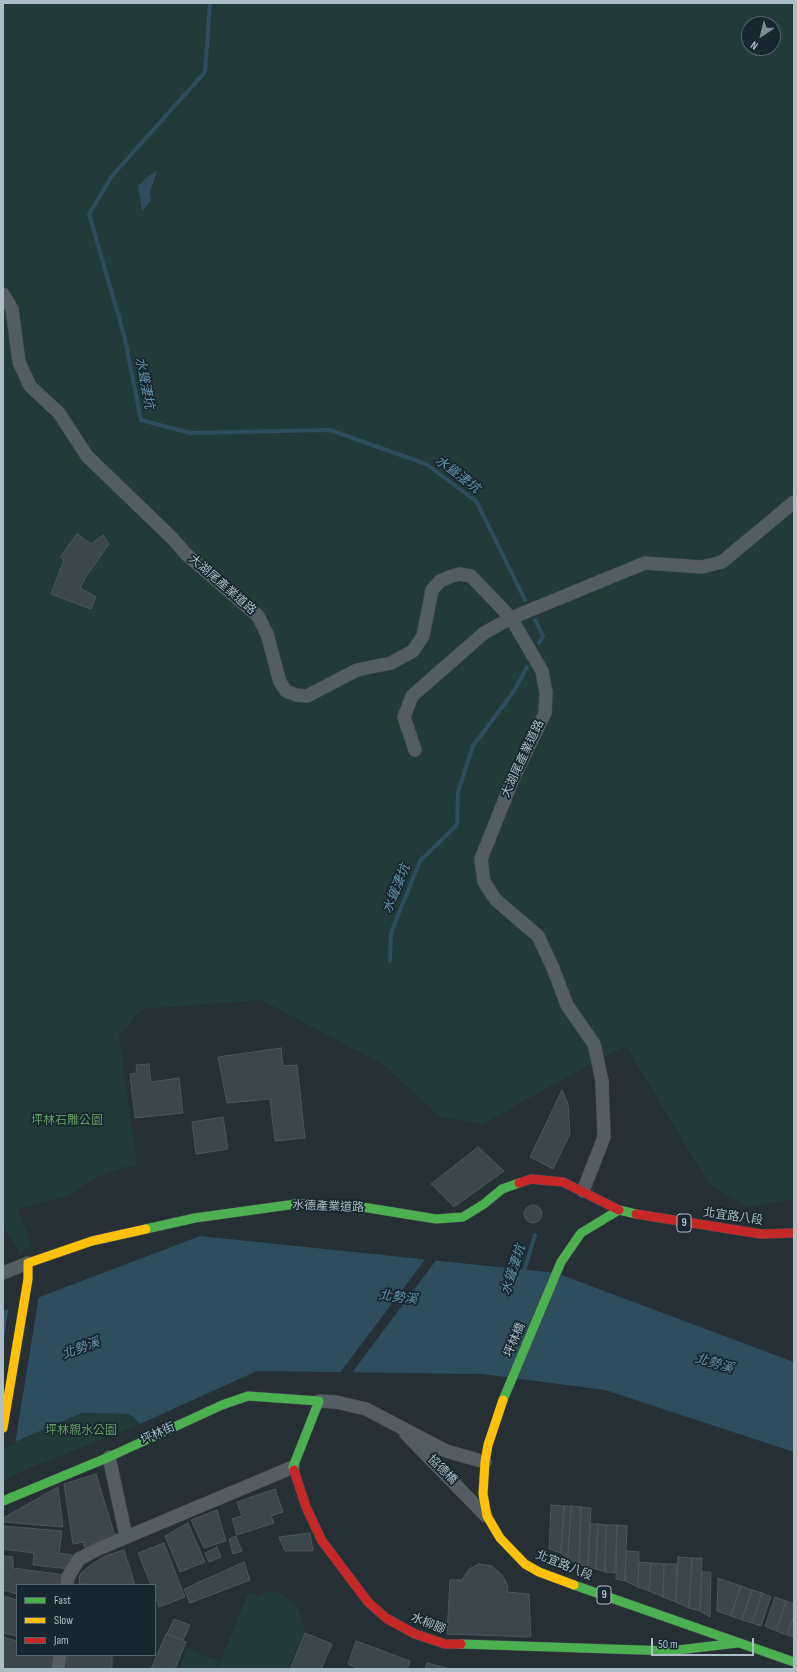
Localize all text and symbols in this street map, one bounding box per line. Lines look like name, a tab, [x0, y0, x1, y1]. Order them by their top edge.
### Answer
north arrow	[741, 16, 781, 56]
text: N	[748, 38, 761, 52]
water label: 水聳淒坑	[131, 356, 157, 410]
water label: 水聳淒坑	[432, 453, 482, 497]
street label: 大湖尾產業道路	[186, 552, 258, 618]
street label: 大湖尾產業道路	[499, 718, 547, 800]
water label: 水聳淒坑	[380, 862, 414, 916]
park label: 坪林石雕公園	[31, 1114, 103, 1128]
street label: 水德產業道路	[292, 1199, 364, 1215]
street label: 北宜路八段	[702, 1206, 764, 1228]
road number: 9	[677, 1214, 691, 1232]
water label: 水聳淒坑	[499, 1243, 529, 1297]
water label: 北勢溪	[378, 1288, 418, 1308]
street label: 坪林橋	[501, 1321, 529, 1359]
water label: 北勢溪	[60, 1335, 102, 1363]
water label: 北勢溪	[693, 1351, 735, 1377]
street label: 坪林街	[139, 1420, 177, 1448]
park label: 坪林親水公園	[45, 1424, 117, 1438]
street label: 協德橋	[424, 1452, 460, 1488]
street label: 北宜路八段	[533, 1548, 595, 1584]
legend	[16, 1584, 156, 1656]
road number: 9	[597, 1586, 611, 1604]
text: Fast	[54, 1593, 71, 1608]
street label: 水柳腳	[409, 1611, 447, 1637]
text: Slow	[54, 1613, 73, 1628]
scale bar	[653, 1630, 756, 1656]
text: Jam	[54, 1633, 69, 1648]
text: 50 m	[658, 1637, 678, 1652]

